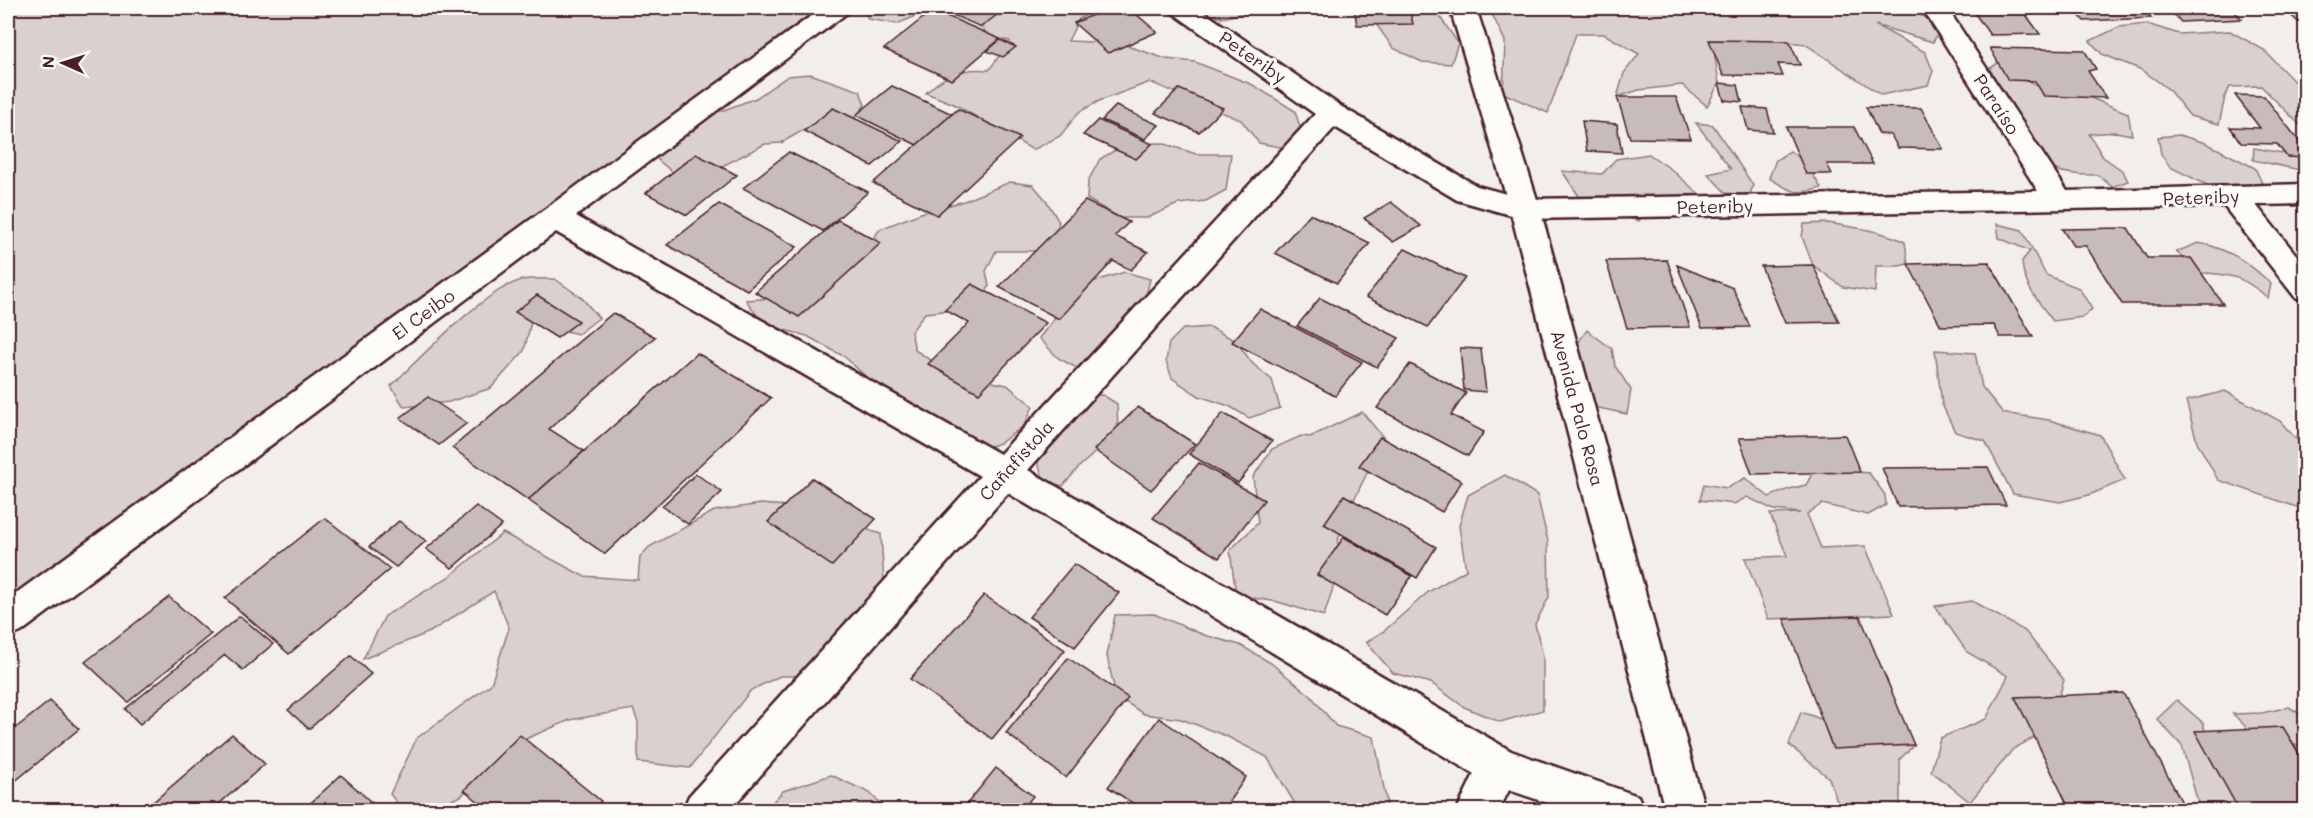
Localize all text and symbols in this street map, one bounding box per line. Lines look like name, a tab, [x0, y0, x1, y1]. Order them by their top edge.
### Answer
street label: Peteriby	[1215, 25, 1291, 89]
north arrow	[33, 33, 93, 93]
text: N	[37, 56, 58, 69]
street label: Paraíso	[1969, 69, 2026, 139]
street label: Peteriby	[2162, 184, 2240, 210]
street label: Peteriby	[1676, 193, 1754, 219]
street label: El Ceibo	[387, 283, 460, 345]
street label: Avenida Palo Rosa	[1546, 327, 1610, 489]
street label: Cañafistola	[973, 414, 1059, 506]

